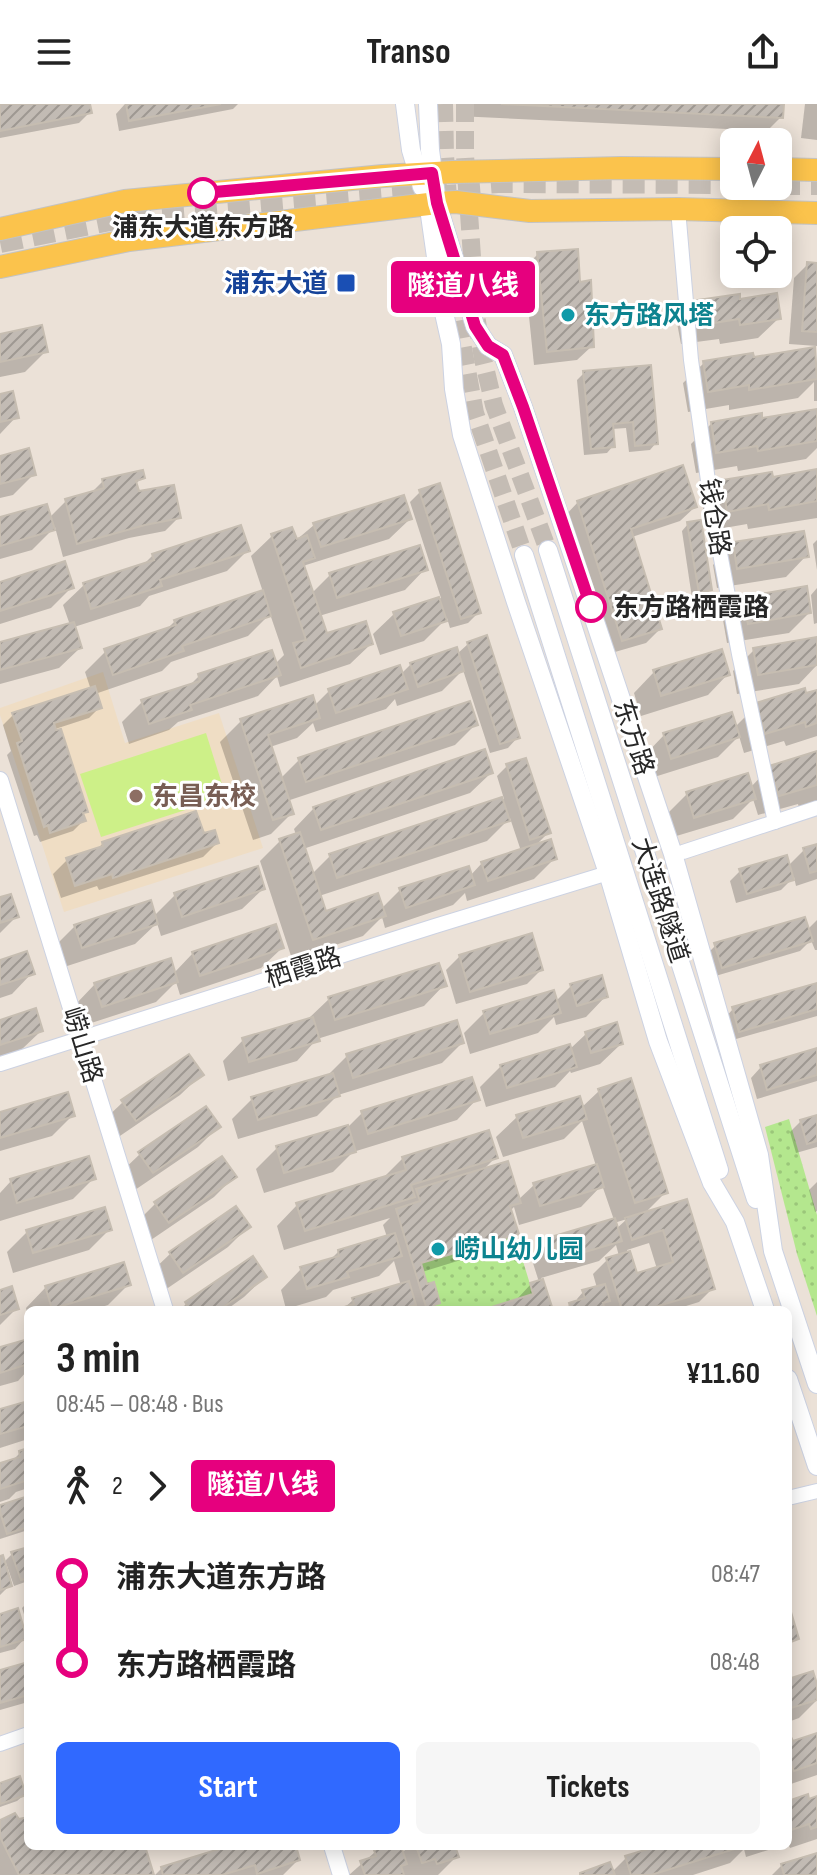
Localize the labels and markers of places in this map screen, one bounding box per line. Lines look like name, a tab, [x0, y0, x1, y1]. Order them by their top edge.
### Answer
marker: 浦东大道东方路	[188, 178, 218, 208]
place label: 浦东大道东方路	[112, 213, 294, 244]
place label: 浦东大道	[224, 269, 328, 300]
marker: 浦东大道	[335, 272, 357, 294]
place label: 东方路风塔	[584, 301, 714, 332]
marker: 东方路风塔	[559, 306, 577, 324]
marker: 东方路栖霞路	[576, 592, 606, 622]
place label: 东方路栖霞路	[613, 593, 769, 624]
place label: 东昌东校	[152, 782, 256, 813]
marker: 东昌东校	[127, 787, 145, 805]
place label: 崂山幼儿园	[454, 1235, 584, 1266]
marker: 崂山幼儿园	[429, 1240, 447, 1258]

